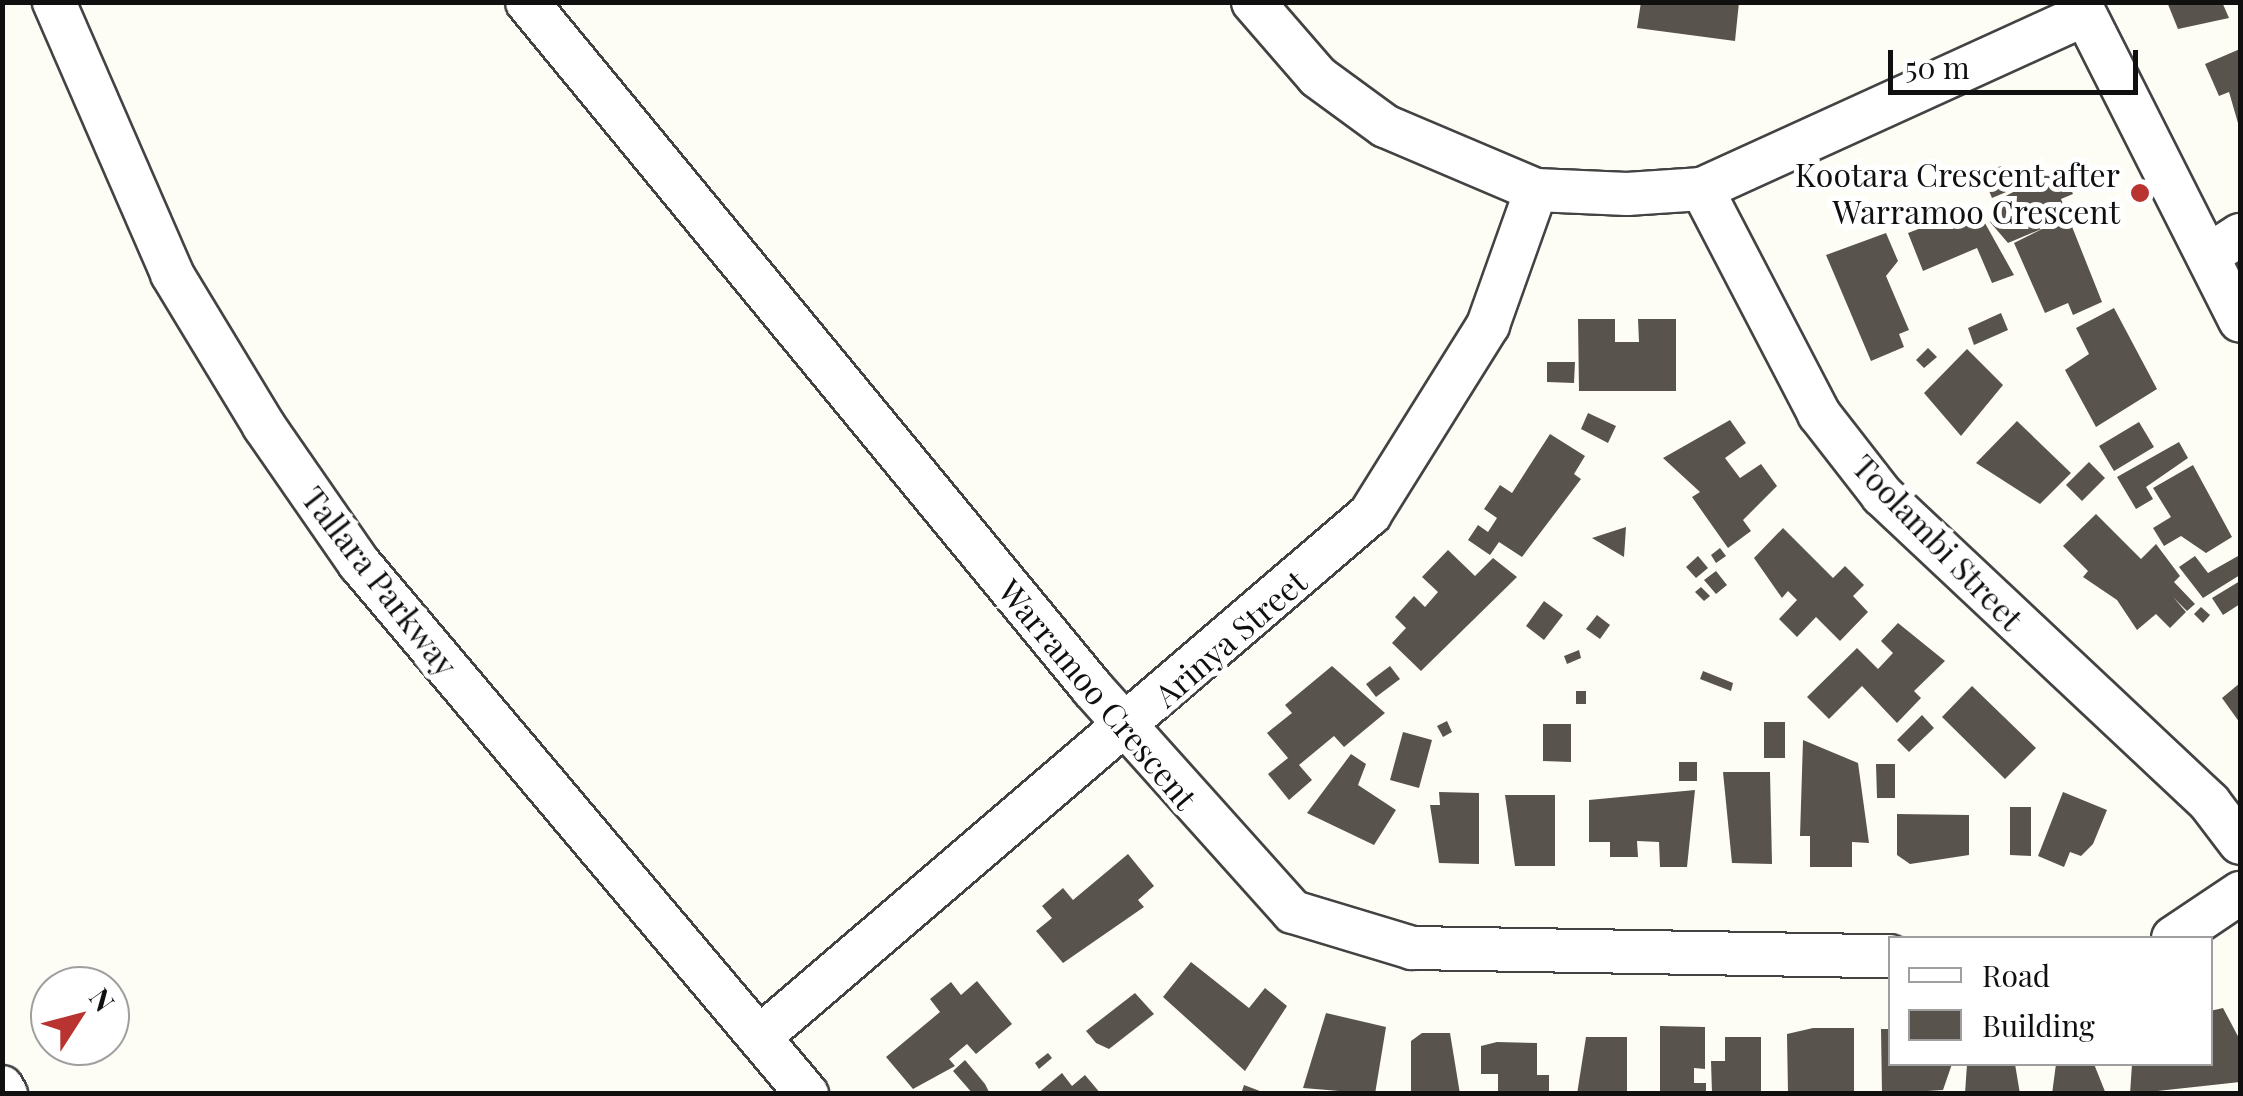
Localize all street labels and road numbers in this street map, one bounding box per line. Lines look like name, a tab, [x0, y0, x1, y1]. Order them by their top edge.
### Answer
street label: Toolambi Street	[1845, 447, 2031, 637]
street label: Tallara Parkway	[294, 479, 466, 683]
street label: Arinya Street	[1146, 562, 1314, 714]
street label: Warramoo Crescent	[991, 572, 1205, 816]

